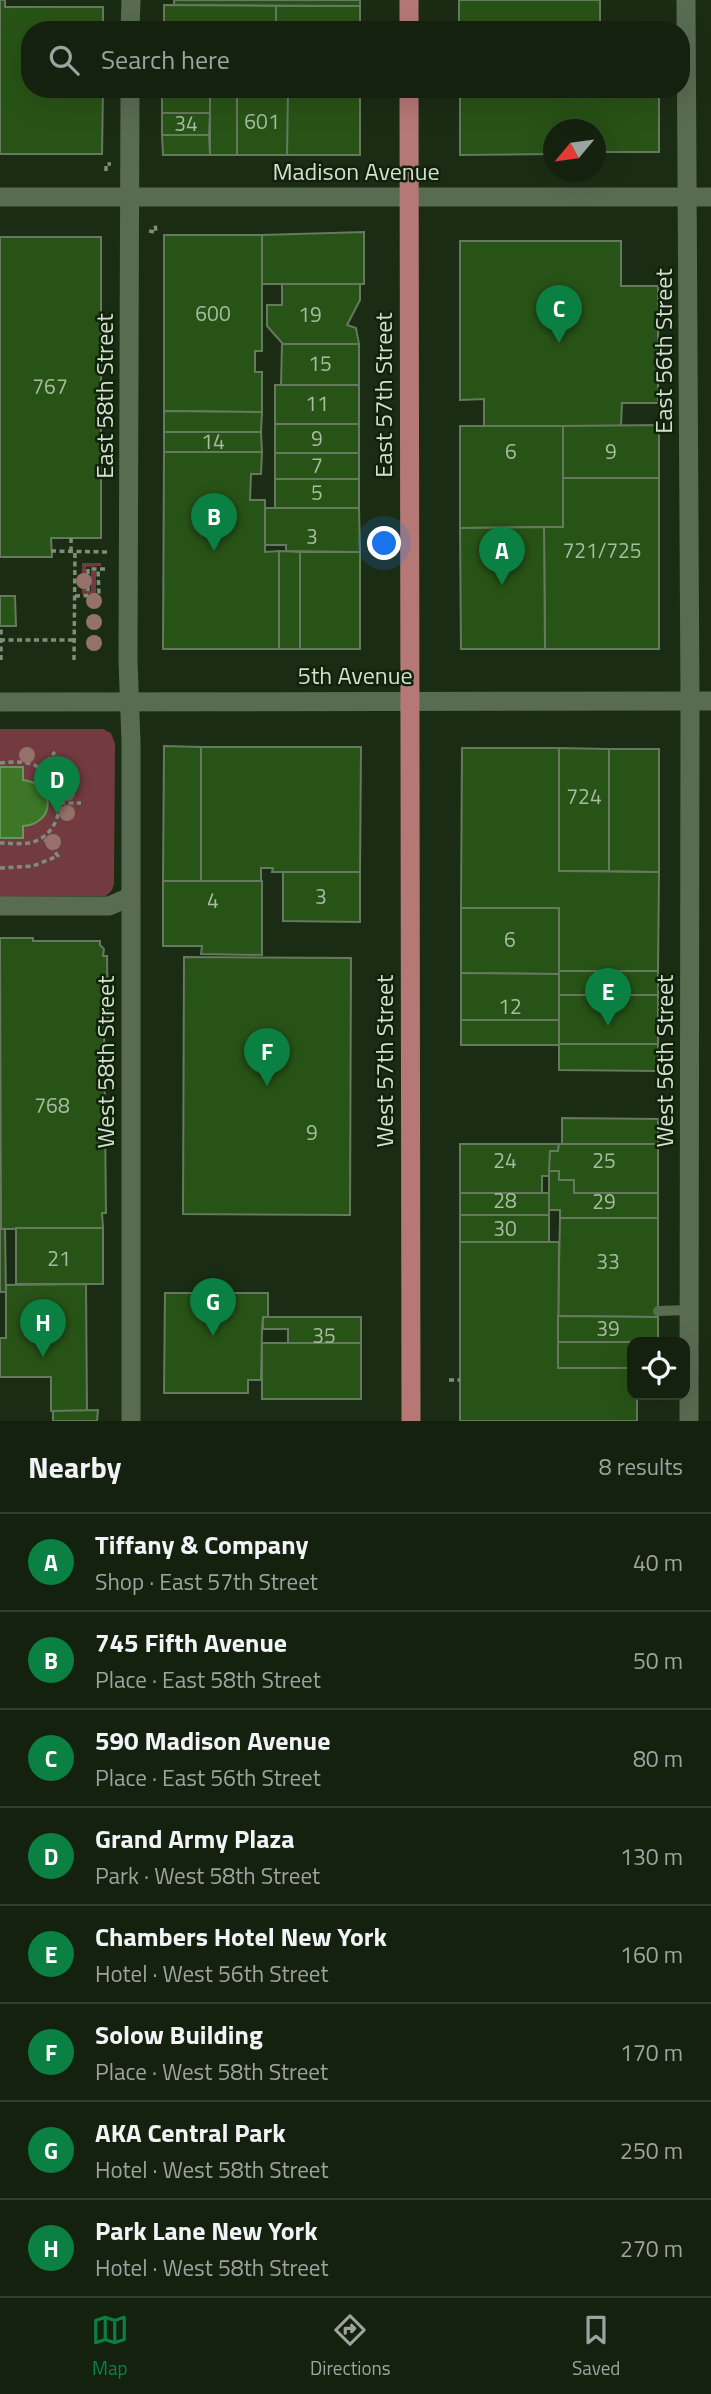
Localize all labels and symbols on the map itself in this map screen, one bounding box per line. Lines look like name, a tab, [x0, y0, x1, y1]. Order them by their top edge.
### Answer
house number: 601	[244, 105, 280, 137]
house number: 34	[174, 107, 198, 139]
north arrow	[543, 119, 606, 182]
street label: Madison Avenue	[272, 153, 440, 189]
street label: East 56th Street	[645, 268, 681, 434]
pin: C	[536, 285, 582, 343]
house number: 600	[195, 297, 231, 329]
house number: 19	[298, 298, 322, 330]
street label: East 57th Street	[365, 312, 401, 478]
street label: East 58th Street	[86, 313, 122, 479]
house number: 15	[308, 347, 332, 379]
house number: 767	[32, 370, 68, 402]
house number: 11	[305, 387, 329, 419]
house number: 9	[311, 422, 323, 454]
house number: 14	[201, 425, 225, 457]
house number: 6	[505, 435, 517, 467]
house number: 9	[605, 435, 617, 467]
house number: 7	[311, 449, 323, 481]
house number: 5	[311, 476, 323, 508]
pin: B	[191, 493, 237, 551]
house number: 3	[306, 520, 318, 552]
your location	[367, 526, 401, 560]
pin: A	[479, 527, 525, 585]
house number: 721/725	[562, 534, 642, 566]
street label: 5th Avenue	[297, 657, 413, 693]
pin: D	[34, 756, 80, 814]
house number: 724	[566, 780, 602, 812]
house number: 3	[315, 880, 327, 912]
house number: 4	[207, 884, 219, 916]
house number: 6	[504, 923, 516, 955]
pin: E	[585, 968, 631, 1026]
street label: West 57th Street	[366, 974, 402, 1148]
street label: West 56th Street	[646, 974, 682, 1148]
street label: West 58th Street	[87, 975, 123, 1149]
house number: 12	[498, 990, 522, 1022]
pin: F	[244, 1028, 290, 1086]
house number: 768	[34, 1089, 70, 1121]
house number: 9	[306, 1116, 318, 1148]
house number: 24	[493, 1144, 517, 1176]
house number: 25	[592, 1144, 616, 1176]
house number: 28	[493, 1184, 517, 1216]
house number: 29	[592, 1185, 616, 1217]
house number: 30	[493, 1212, 517, 1244]
house number: 21	[47, 1242, 71, 1274]
house number: 33	[596, 1245, 620, 1277]
pin: G	[190, 1278, 236, 1336]
pin: H	[20, 1299, 66, 1357]
house number: 39	[596, 1312, 620, 1344]
house number: 35	[312, 1319, 336, 1351]

